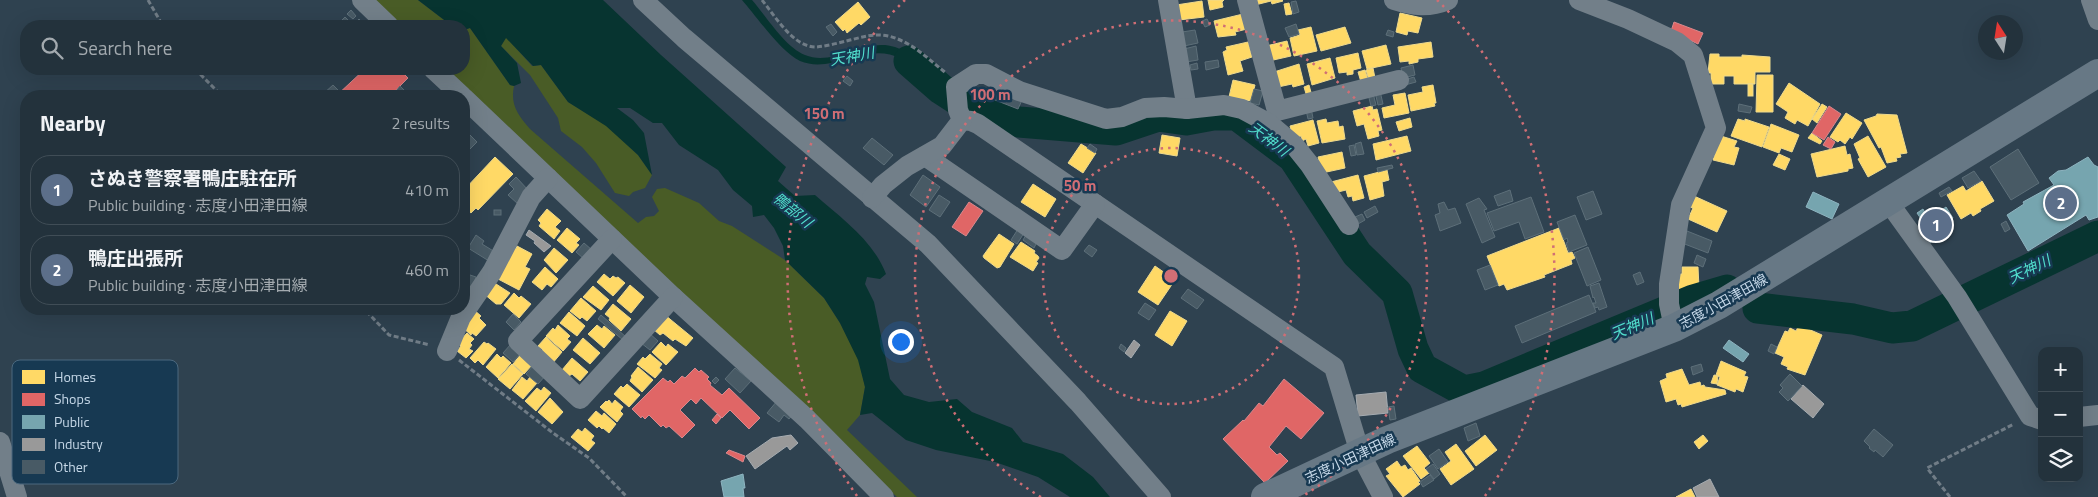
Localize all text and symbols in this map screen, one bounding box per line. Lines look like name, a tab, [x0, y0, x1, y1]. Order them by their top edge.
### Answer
north arrow	[1978, 15, 2023, 60]
search box	[20, 20, 470, 75]
text: Search here	[78, 33, 172, 62]
icon: search	[38, 34, 66, 62]
water label: 天神川	[828, 40, 878, 71]
text: 100 m	[969, 83, 1011, 106]
text: 150 m	[803, 102, 845, 125]
text: Nearby	[40, 107, 105, 139]
text: 2 results	[391, 111, 450, 135]
water label: 天神川	[1244, 116, 1295, 163]
text: さぬき警察署鴨庄駐在所	[88, 163, 297, 192]
text: 50 m	[1064, 174, 1096, 197]
text: 1	[53, 178, 61, 202]
text: 410 m	[405, 178, 449, 202]
pin: 2	[2045, 184, 2077, 222]
water label: 鴨部川	[768, 187, 819, 234]
text: Public building · 志度小田津田線	[88, 193, 308, 217]
pin: 1	[1920, 206, 1952, 244]
text: 鴨庄出張所	[88, 243, 183, 272]
water label: 天神川	[2004, 248, 2056, 289]
text: 2	[53, 258, 61, 282]
text: 460 m	[405, 258, 449, 282]
centre of rings	[1162, 267, 1180, 285]
street label: 志度小田津田線	[1675, 268, 1771, 334]
text: Public building · 志度小田津田線	[88, 273, 308, 297]
water label: 天神川	[1607, 306, 1659, 345]
your location	[888, 329, 914, 355]
map controls	[2038, 347, 2083, 482]
button: +	[2038, 347, 2083, 392]
legend	[12, 360, 178, 484]
text: Homes	[54, 366, 96, 387]
text: Shops	[54, 388, 90, 409]
button: −	[2038, 392, 2083, 437]
text: Public	[54, 411, 90, 432]
street label: 志度小田津田線	[1301, 428, 1399, 488]
text: Industry	[54, 433, 103, 454]
button: layers	[2038, 437, 2083, 482]
text: Other	[54, 456, 88, 477]

